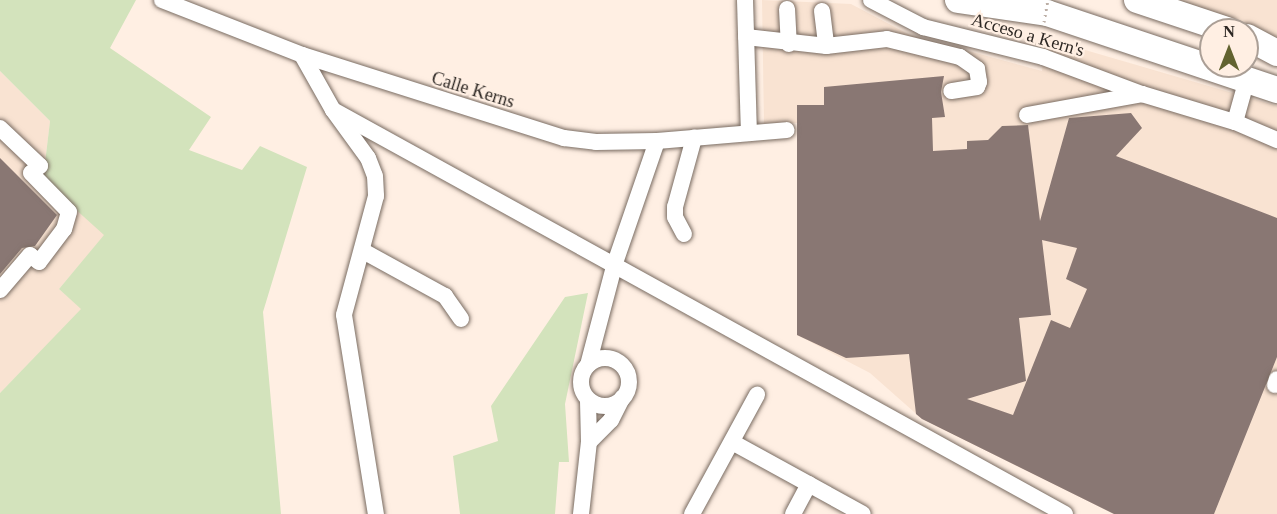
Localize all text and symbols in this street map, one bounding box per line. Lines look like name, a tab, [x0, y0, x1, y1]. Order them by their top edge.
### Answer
street label: Acceso a Kern's	[969, 9, 1087, 61]
north arrow	[1199, 18, 1259, 78]
text: N	[1223, 23, 1235, 40]
street label: Calle Kerns	[429, 67, 517, 113]

